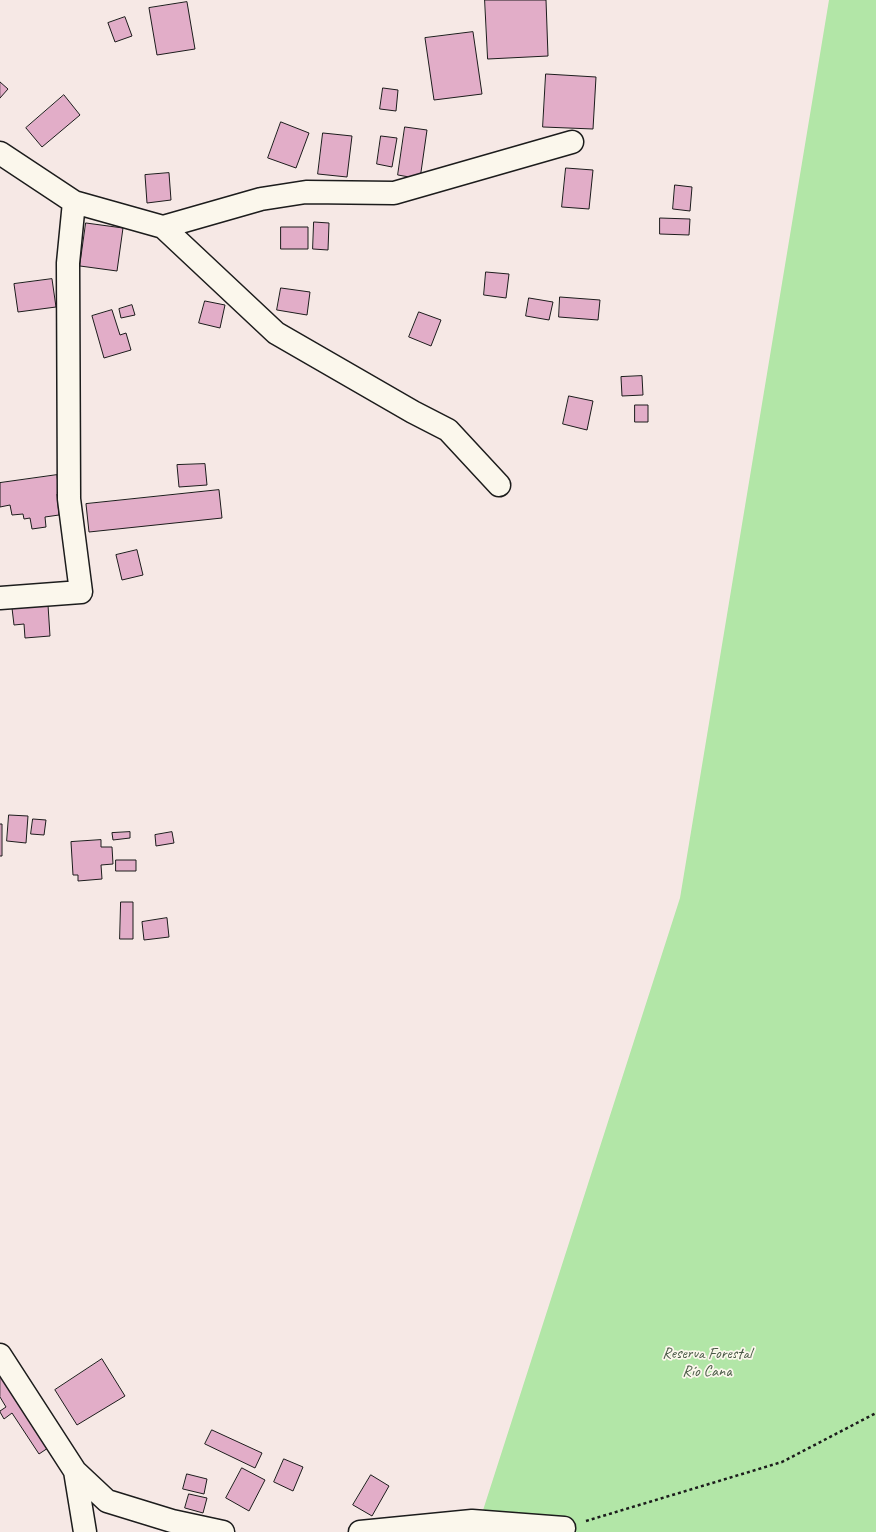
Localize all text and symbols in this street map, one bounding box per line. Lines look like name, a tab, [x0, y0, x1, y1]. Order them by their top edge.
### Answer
park label: Reserva Forestal Río Cana	[662, 1344, 752, 1382]

